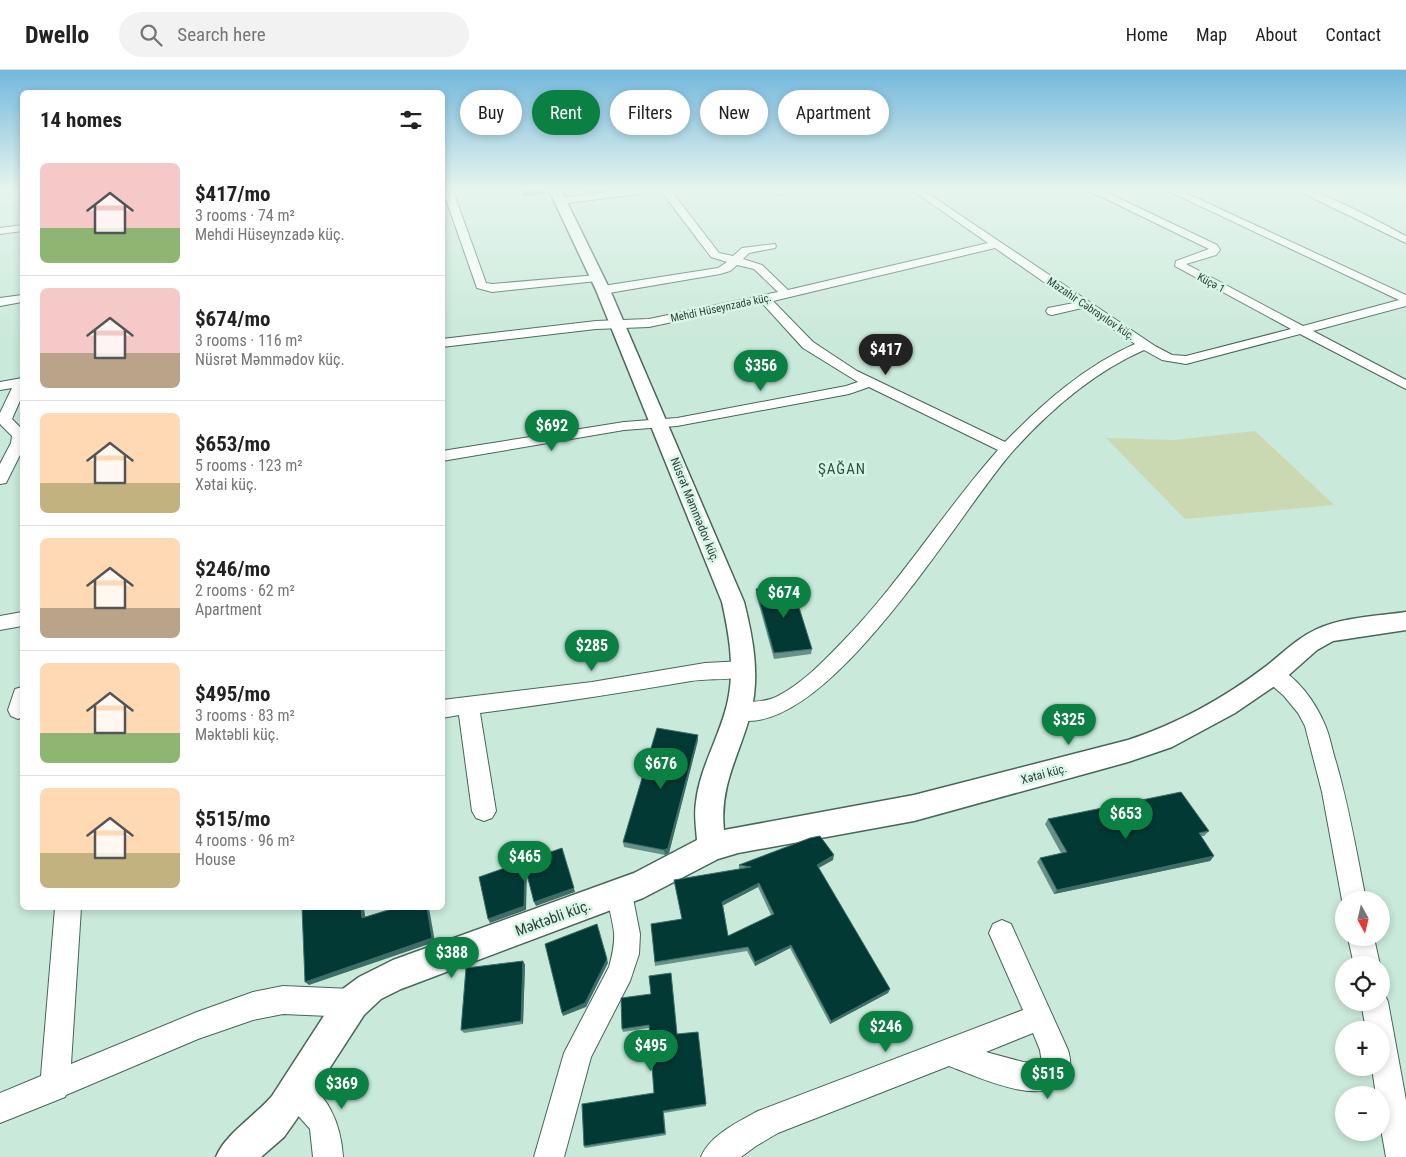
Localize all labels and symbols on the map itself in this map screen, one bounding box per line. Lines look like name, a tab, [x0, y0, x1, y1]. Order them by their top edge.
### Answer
street label: Küçə 1	[1195, 270, 1227, 296]
street label: Məzahir Cəbrayılov küç.	[1045, 275, 1137, 343]
street label: Mehdi Hüseynzadə küç.	[669, 291, 773, 325]
pin: $417	[856, 334, 916, 376]
pin: $356	[731, 350, 791, 392]
pin: $692	[522, 410, 582, 452]
street label: Nüsrət Məmmədov küç.	[667, 455, 723, 565]
district label: ŞAĞAN	[818, 460, 866, 478]
pin: $674	[754, 576, 814, 619]
pin: $285	[562, 630, 622, 672]
pin: $325	[1039, 704, 1099, 746]
pin: $676	[631, 748, 691, 790]
street label: Xətai küç.	[1020, 761, 1068, 787]
pin: $653	[1096, 798, 1156, 840]
pin: $465	[495, 840, 555, 883]
north arrow	[1335, 891, 1390, 946]
street label: Məktəbli küç.	[513, 896, 593, 940]
pin: $388	[422, 936, 482, 979]
pin: $246	[856, 1010, 916, 1053]
pin: $495	[621, 1030, 681, 1072]
pin: $515	[1018, 1058, 1078, 1100]
pin: $369	[312, 1068, 372, 1110]

